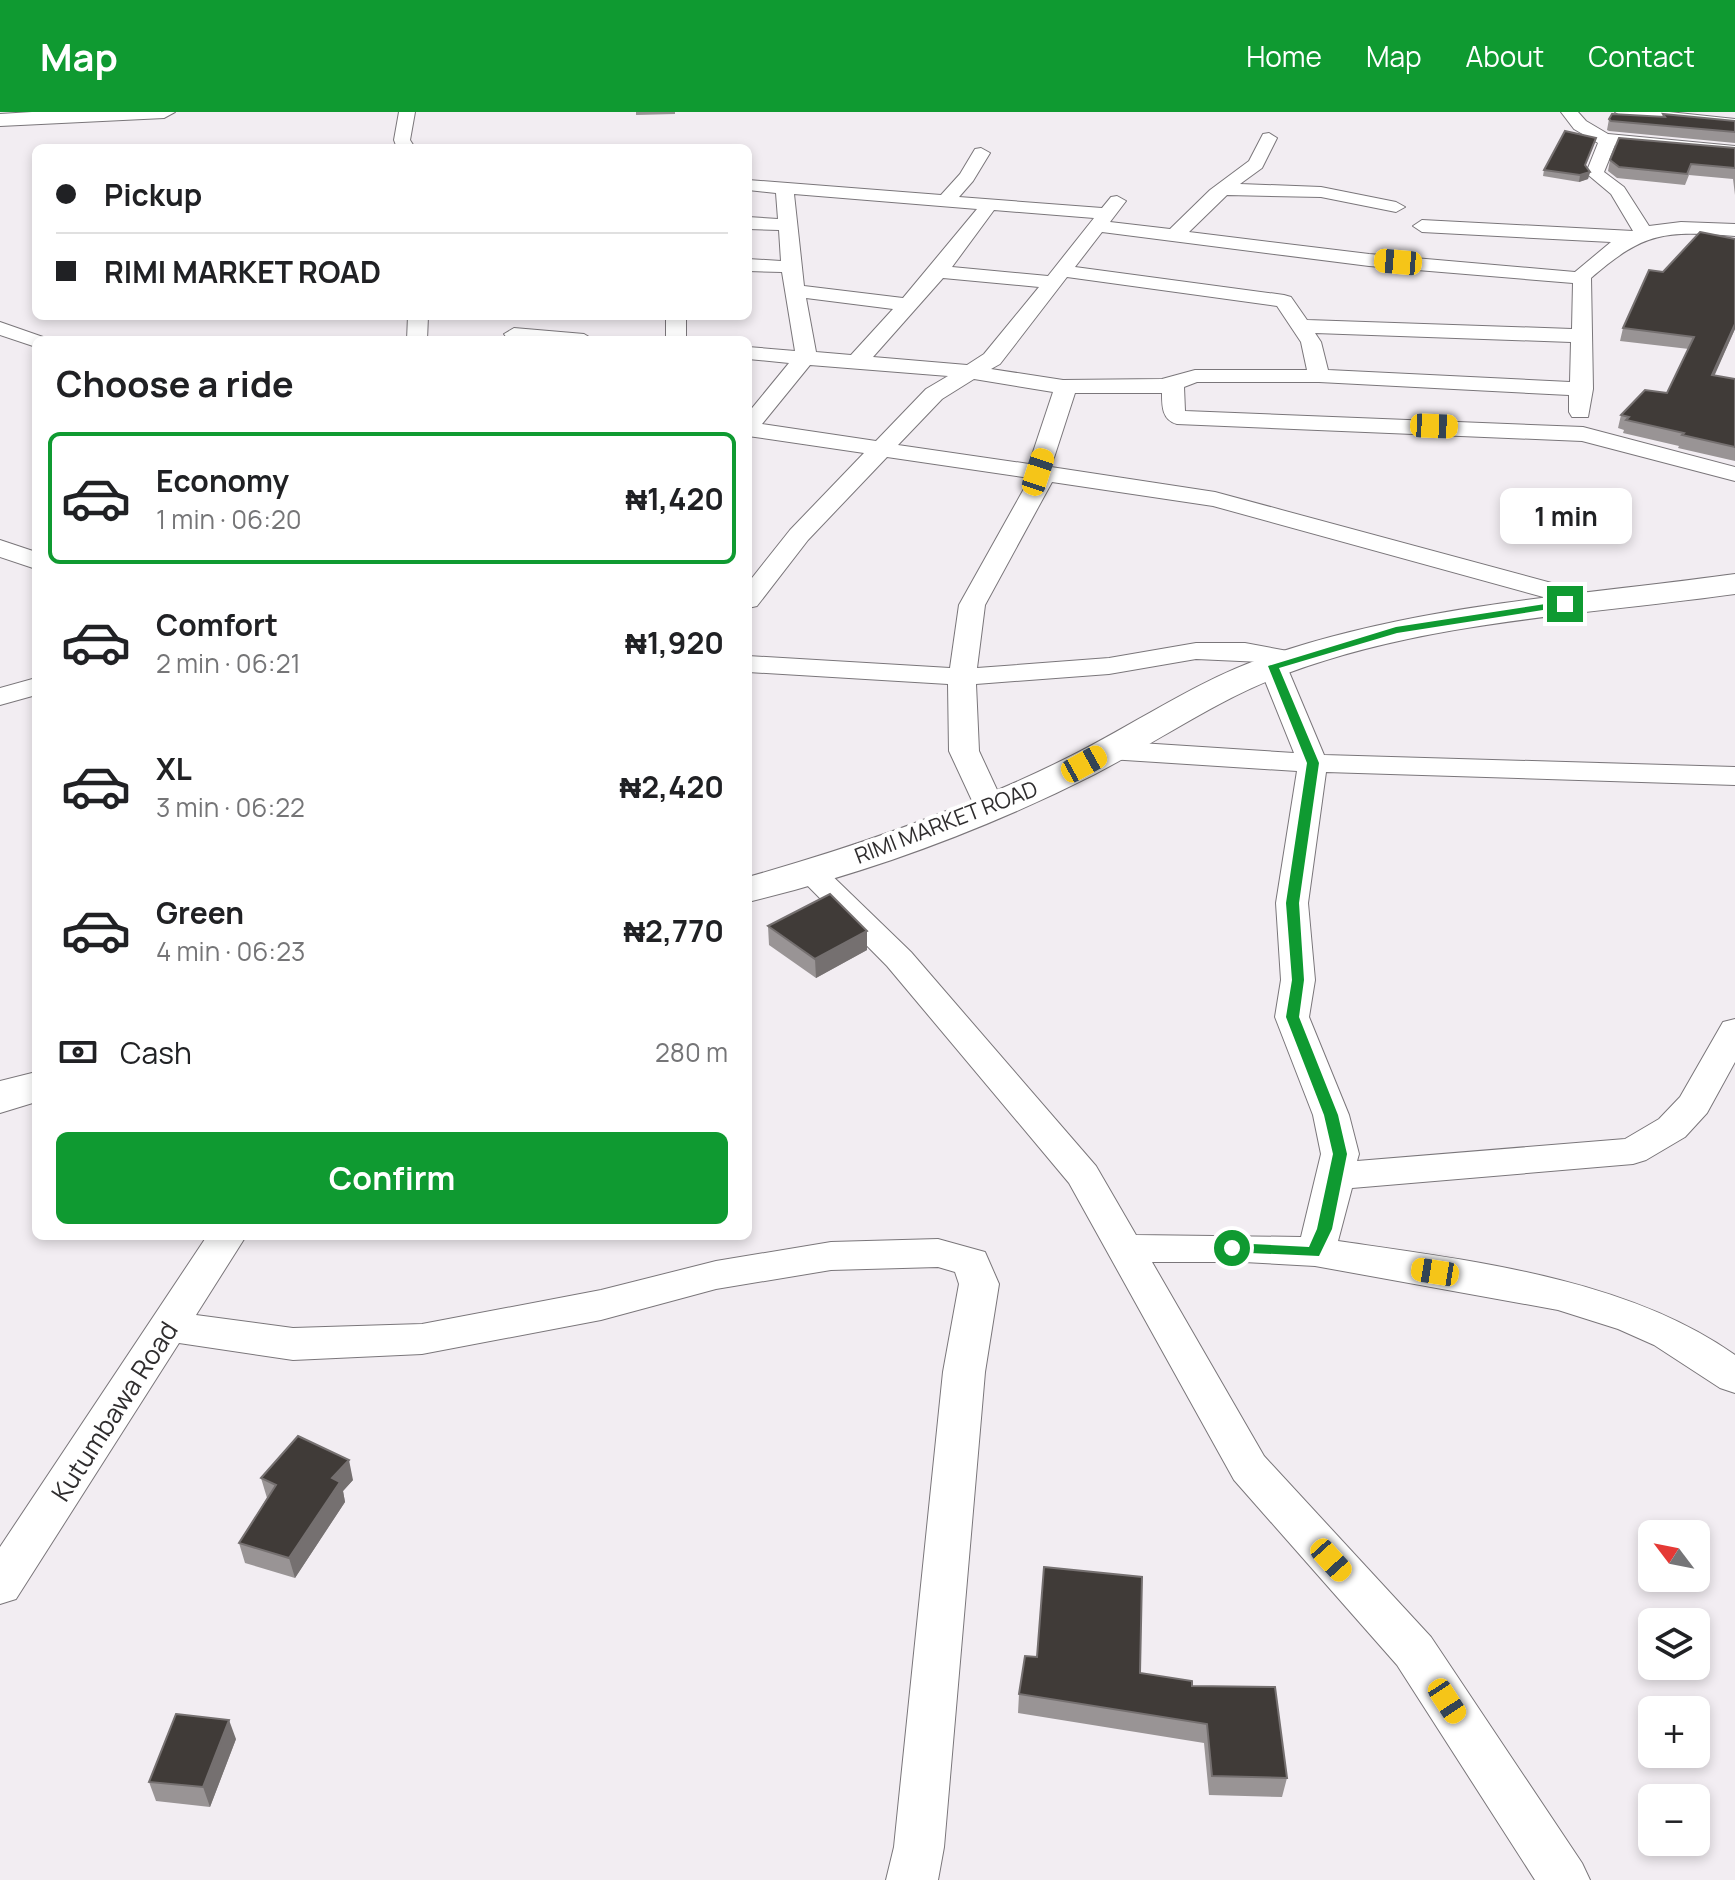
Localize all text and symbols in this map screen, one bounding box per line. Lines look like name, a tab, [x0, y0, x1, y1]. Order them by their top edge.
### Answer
text: Map	[40, 30, 118, 82]
text: Home	[1246, 37, 1322, 75]
text: Map	[1366, 37, 1422, 75]
text: About	[1466, 37, 1544, 75]
text: Contact	[1588, 37, 1695, 75]
text: Pickup	[104, 174, 202, 215]
car	[1373, 248, 1423, 276]
text: RIMI MARKET ROAD	[104, 251, 381, 292]
text: Choose a ride	[56, 359, 294, 408]
car	[1410, 413, 1458, 439]
car	[1019, 445, 1057, 499]
text: Economy	[156, 460, 289, 501]
icon: car	[60, 462, 132, 534]
text: ₦1,420	[625, 478, 724, 519]
callout: 1 min	[1499, 488, 1631, 544]
text: 1 min	[1534, 498, 1598, 534]
text: 1 min · 06:20	[156, 501, 302, 537]
route end	[1547, 586, 1583, 622]
text: Comfort	[156, 604, 278, 645]
icon: car	[60, 606, 132, 678]
text: ₦1,920	[625, 622, 724, 663]
text: 2 min · 06:21	[156, 645, 301, 681]
car	[1057, 742, 1111, 786]
text: XL	[156, 748, 192, 789]
icon: car	[60, 750, 132, 822]
text: ₦2,420	[620, 766, 724, 807]
street label: RIMI MARKET ROAD	[850, 773, 1042, 871]
text: 3 min · 06:22	[156, 789, 305, 825]
text: Green	[156, 892, 244, 933]
icon: car	[60, 894, 132, 966]
text: ₦2,770	[623, 910, 724, 951]
text: 4 min · 06:23	[156, 933, 305, 969]
icon: cash	[56, 1030, 100, 1074]
text: Cash	[120, 1032, 192, 1073]
text: 280 m	[655, 1034, 728, 1070]
button: Confirm	[56, 1132, 728, 1224]
route start	[1214, 1230, 1250, 1266]
car	[1409, 1256, 1461, 1288]
street label: Kutumbawa Road	[42, 1314, 186, 1508]
north arrow	[1638, 1520, 1710, 1592]
map controls	[1638, 1520, 1710, 1856]
car	[1306, 1534, 1356, 1586]
button: layers	[1638, 1608, 1710, 1680]
car	[1424, 1674, 1470, 1728]
button: +	[1638, 1696, 1710, 1768]
button: −	[1638, 1784, 1710, 1856]

